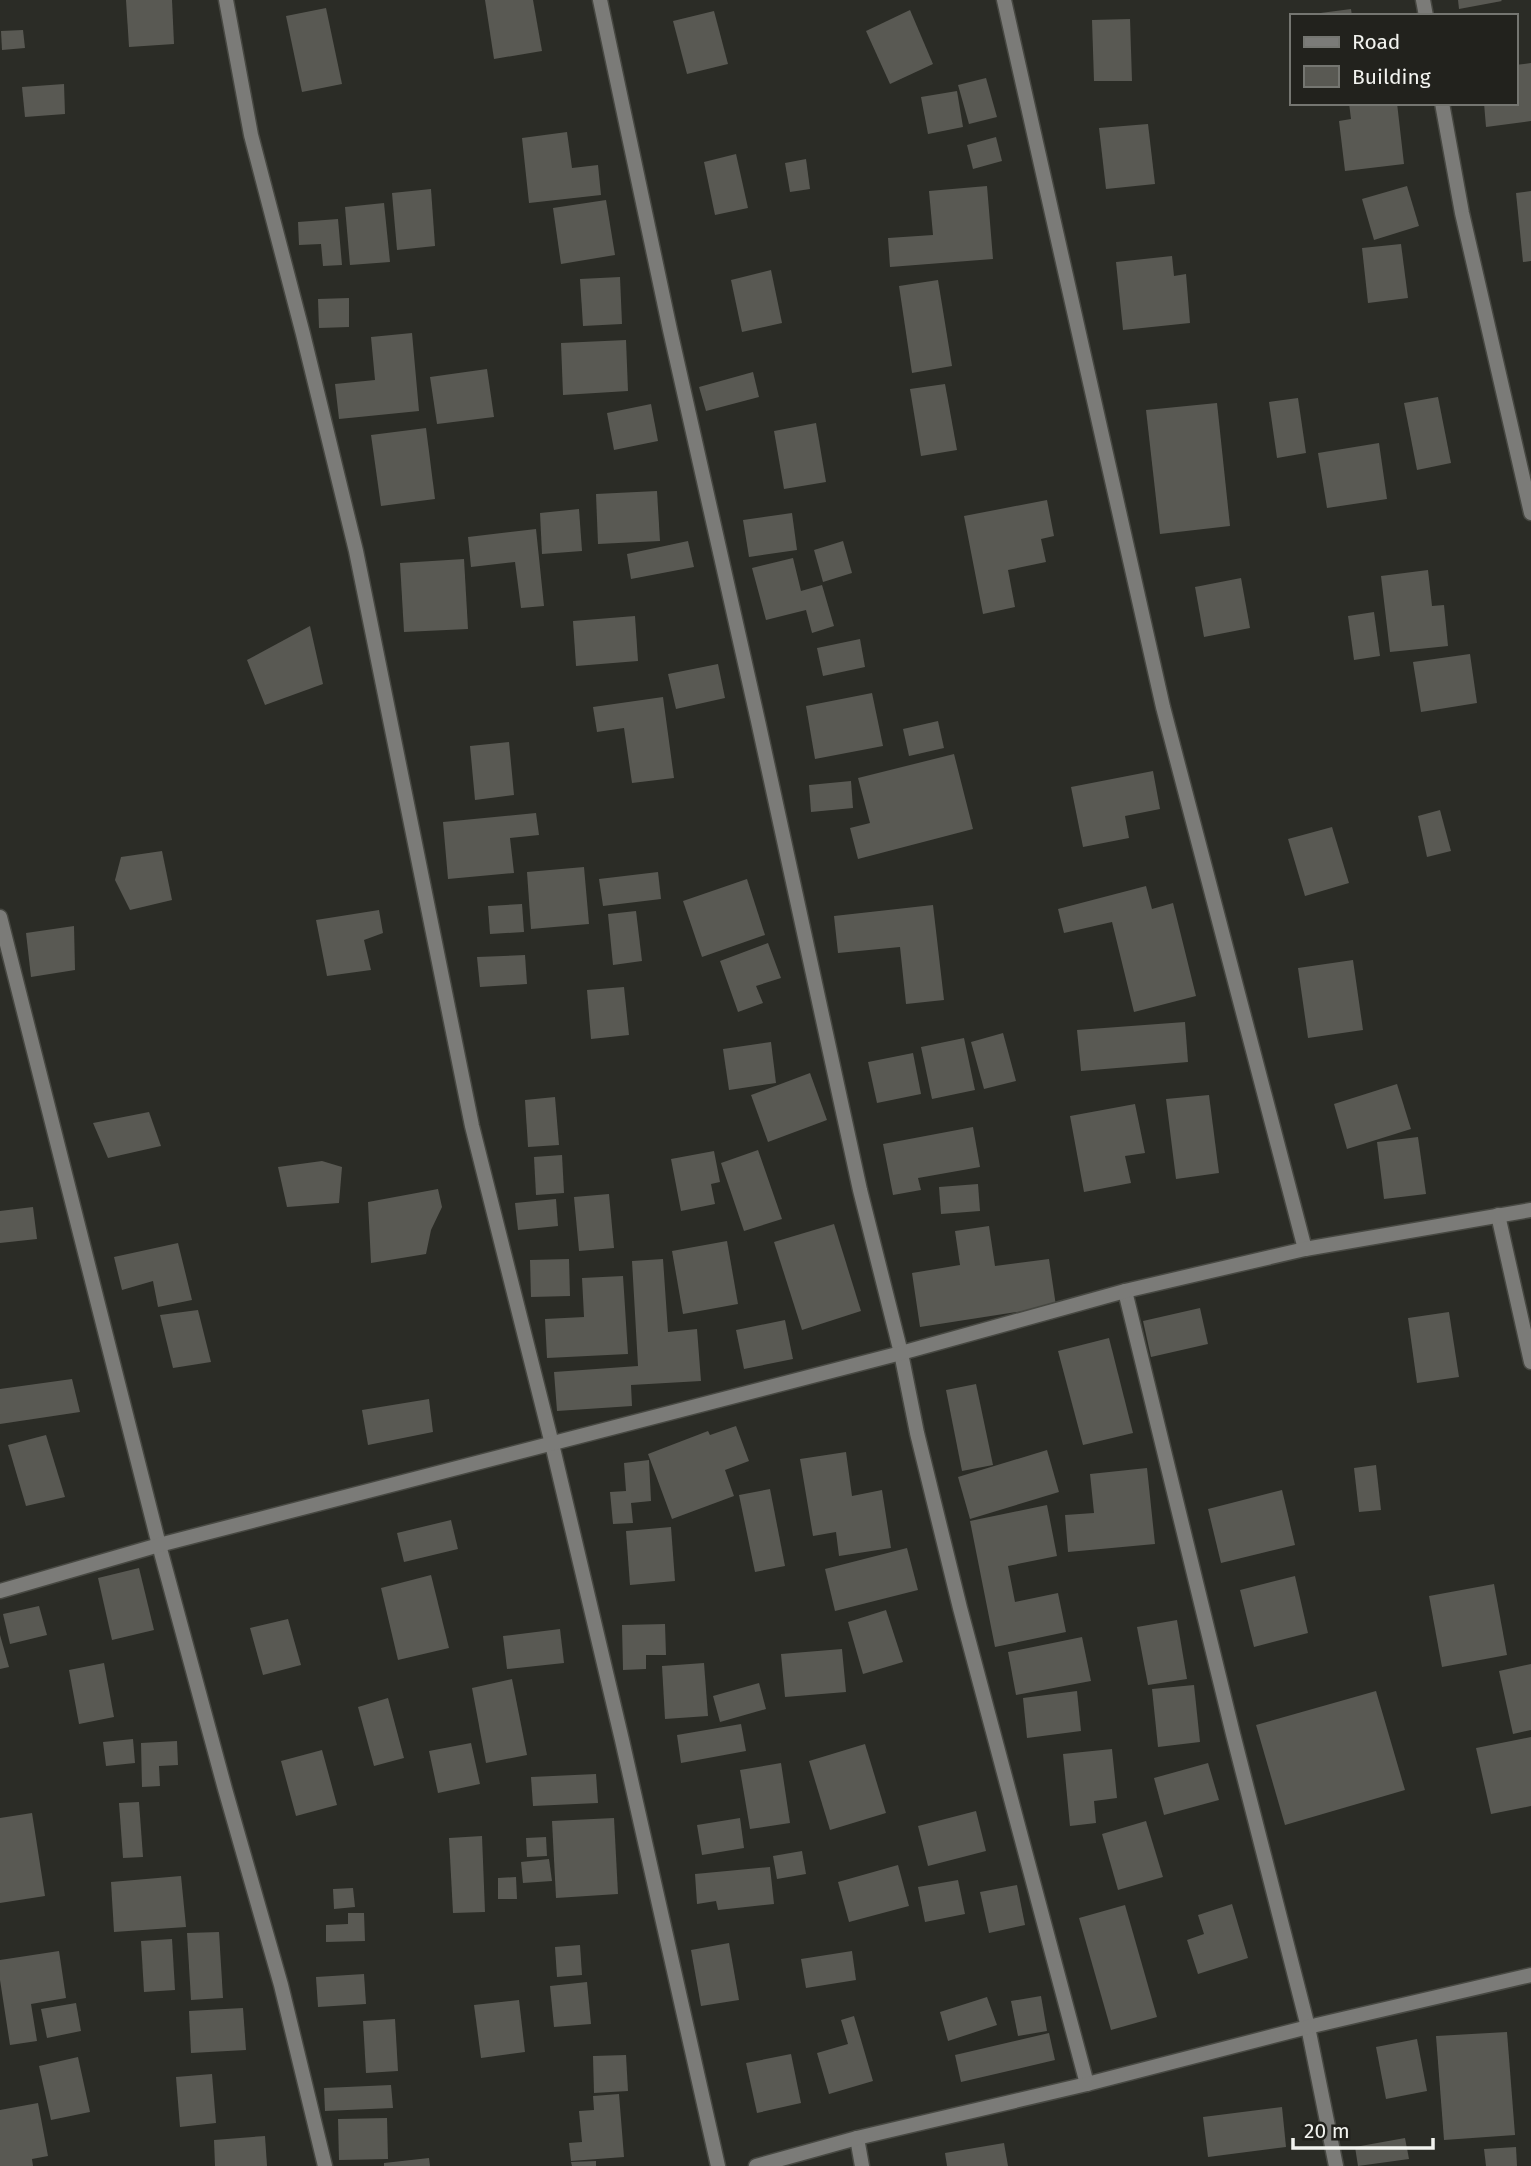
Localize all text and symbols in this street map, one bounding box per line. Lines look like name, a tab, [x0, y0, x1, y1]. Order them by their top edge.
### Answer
legend	[1290, 14, 1517, 105]
text: Road	[1352, 29, 1400, 55]
text: Building	[1352, 64, 1431, 90]
scale bar	[1293, 2106, 1433, 2150]
text: 20 m	[1304, 2118, 1350, 2144]

